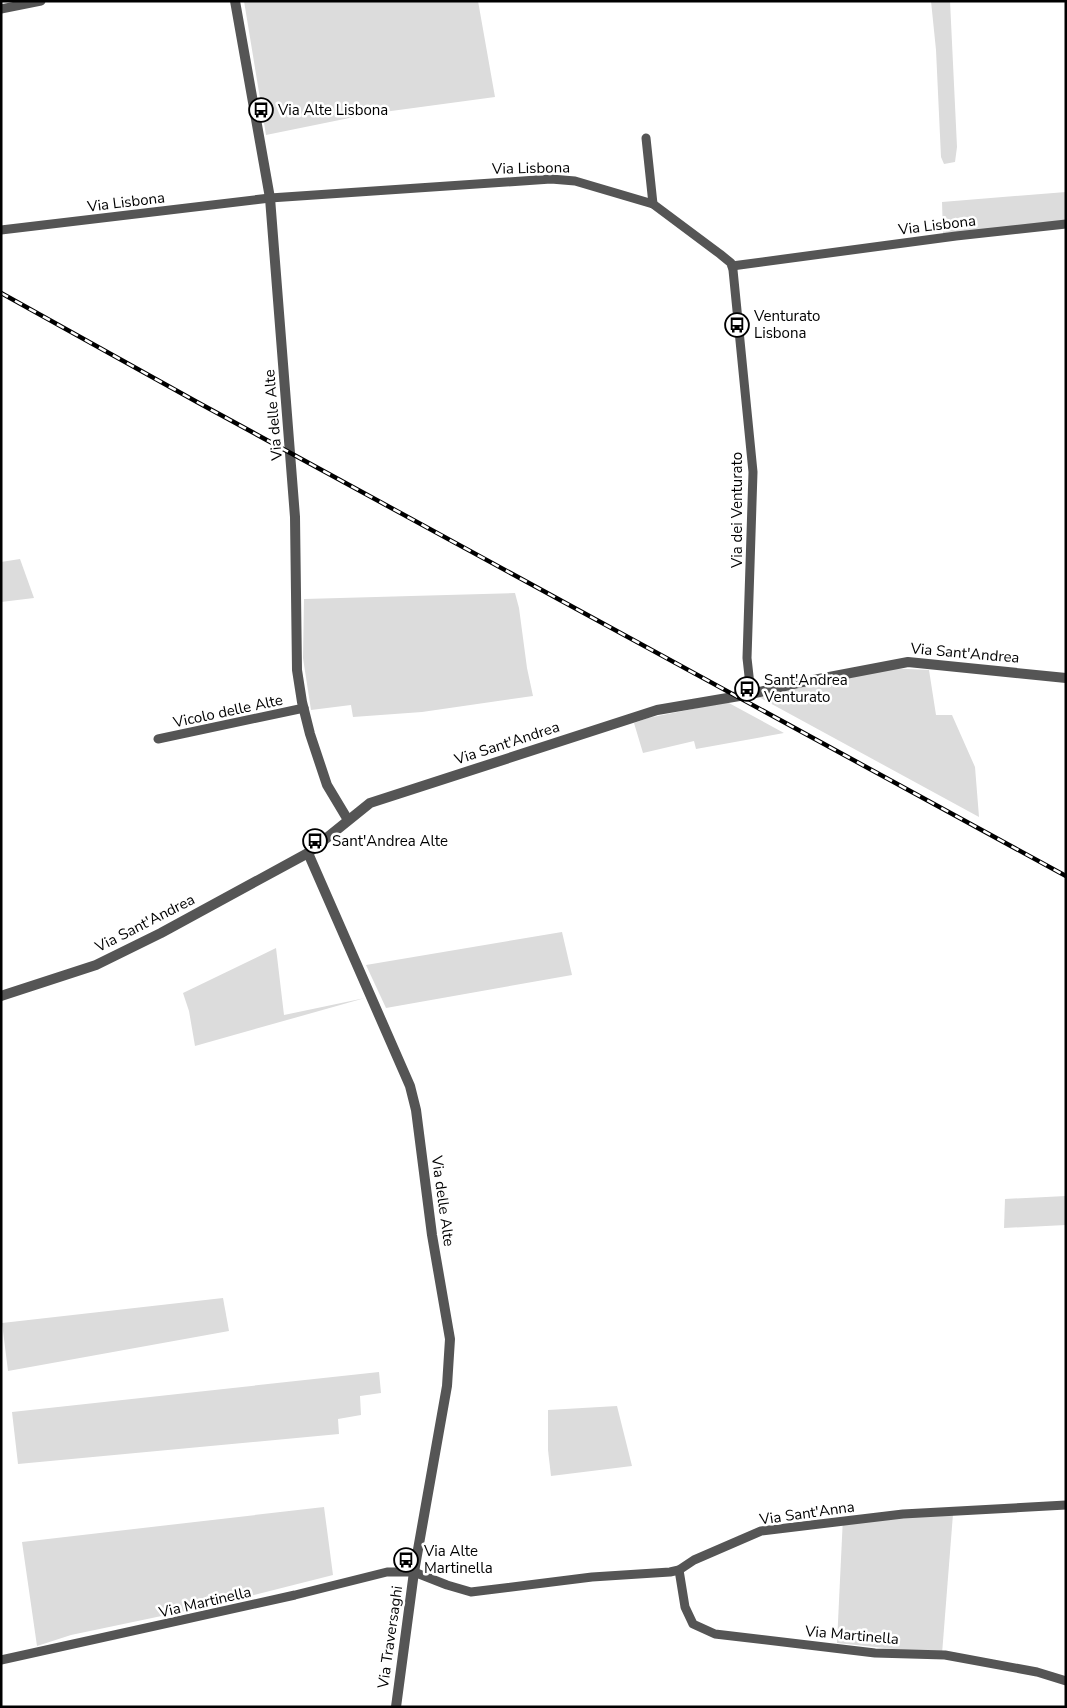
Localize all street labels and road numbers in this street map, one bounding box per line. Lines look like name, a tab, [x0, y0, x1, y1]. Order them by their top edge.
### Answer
street label: Via Lisbona	[491, 157, 570, 179]
street label: Via Lisbona	[85, 187, 166, 217]
street label: Via Lisbona	[896, 210, 977, 240]
street label: Via delle Alte	[259, 369, 287, 462]
street label: Via dei Venturato	[727, 452, 747, 569]
street label: Via Sant'Andrea	[909, 638, 1020, 668]
street label: Vicolo delle Alte	[171, 690, 285, 733]
street label: Via Sant'Andrea	[451, 717, 562, 770]
street label: Via Sant'Andrea	[91, 889, 198, 957]
street label: Via delle Alte	[427, 1153, 459, 1248]
street label: Via Sant'Anna	[757, 1496, 856, 1530]
street label: Via Martinella	[156, 1582, 253, 1623]
street label: Via Traversaghi	[373, 1584, 407, 1691]
street label: Via Martinella	[803, 1621, 900, 1649]

